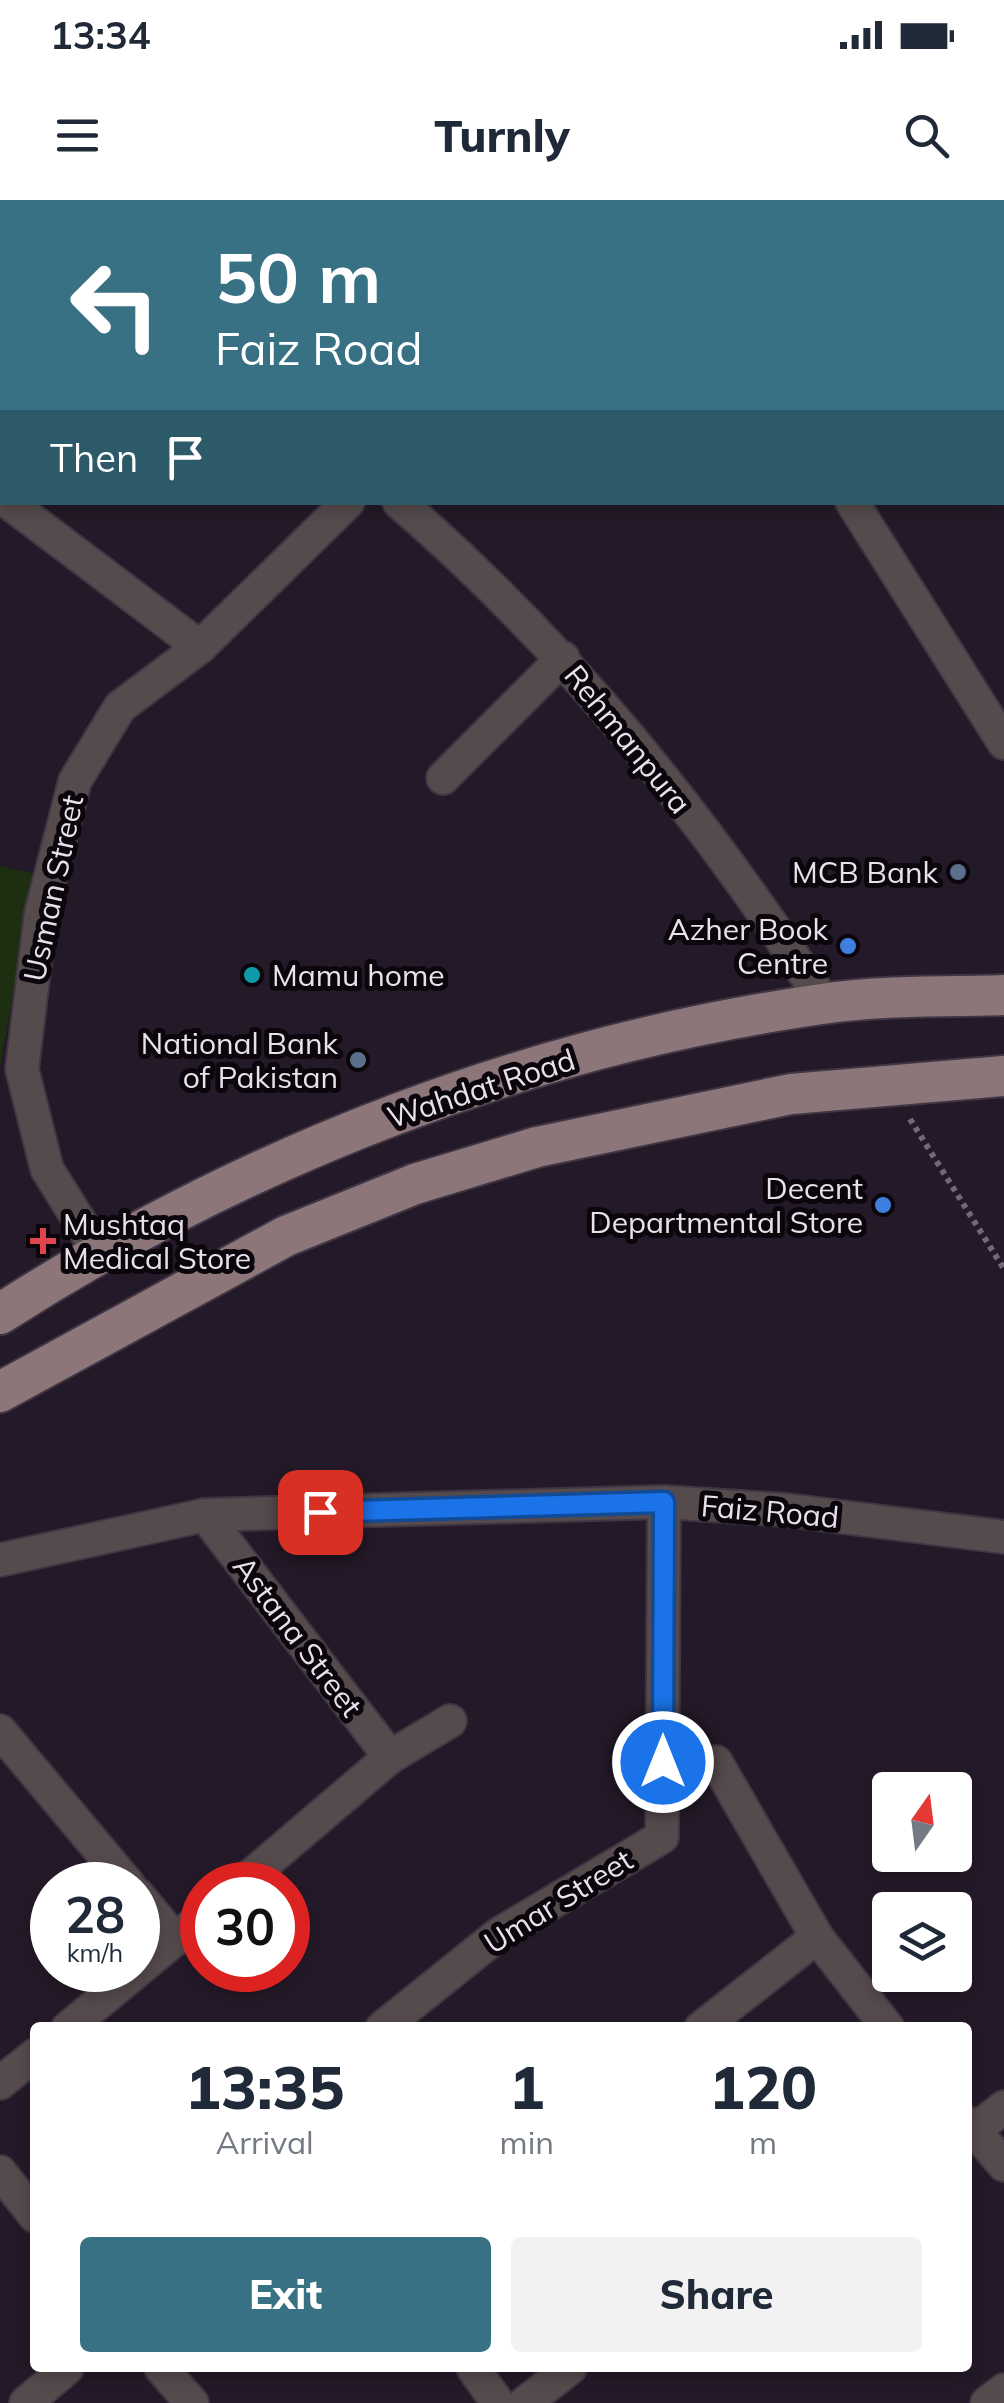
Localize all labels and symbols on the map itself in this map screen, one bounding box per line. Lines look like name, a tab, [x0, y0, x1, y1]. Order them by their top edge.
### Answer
street label: Rehmanpura	[557, 657, 699, 821]
street label: Usman Street	[15, 791, 91, 985]
place label: MCB Bank	[792, 853, 939, 891]
marker: MCB Bank	[947, 861, 969, 883]
place label: Azher Book Centre	[668, 910, 829, 982]
marker: Azher Book Centre	[837, 935, 859, 957]
place label: Mamu home	[272, 956, 445, 994]
marker: Mamu home	[241, 964, 263, 986]
place label: National Bank of Pakistan	[141, 1024, 339, 1096]
street label: Wahdat Road	[382, 1040, 580, 1136]
marker: National Bank of Pakistan	[347, 1049, 369, 1071]
place label: Decent Departmental Store	[589, 1169, 863, 1241]
marker: Decent Departmental Store	[872, 1194, 894, 1216]
place label: Mushtaq Medical Store	[63, 1205, 251, 1277]
marker: Mushtaq Medical Store	[32, 1230, 54, 1252]
pin	[278, 1470, 363, 1555]
street label: Faiz Road	[699, 1486, 841, 1536]
street label: Astana Street	[225, 1548, 371, 1724]
position arrow	[611, 1710, 715, 1814]
north arrow	[872, 1772, 972, 1872]
street label: Umar Street	[477, 1840, 639, 1962]
speed limit sign: 30	[180, 1862, 310, 1992]

